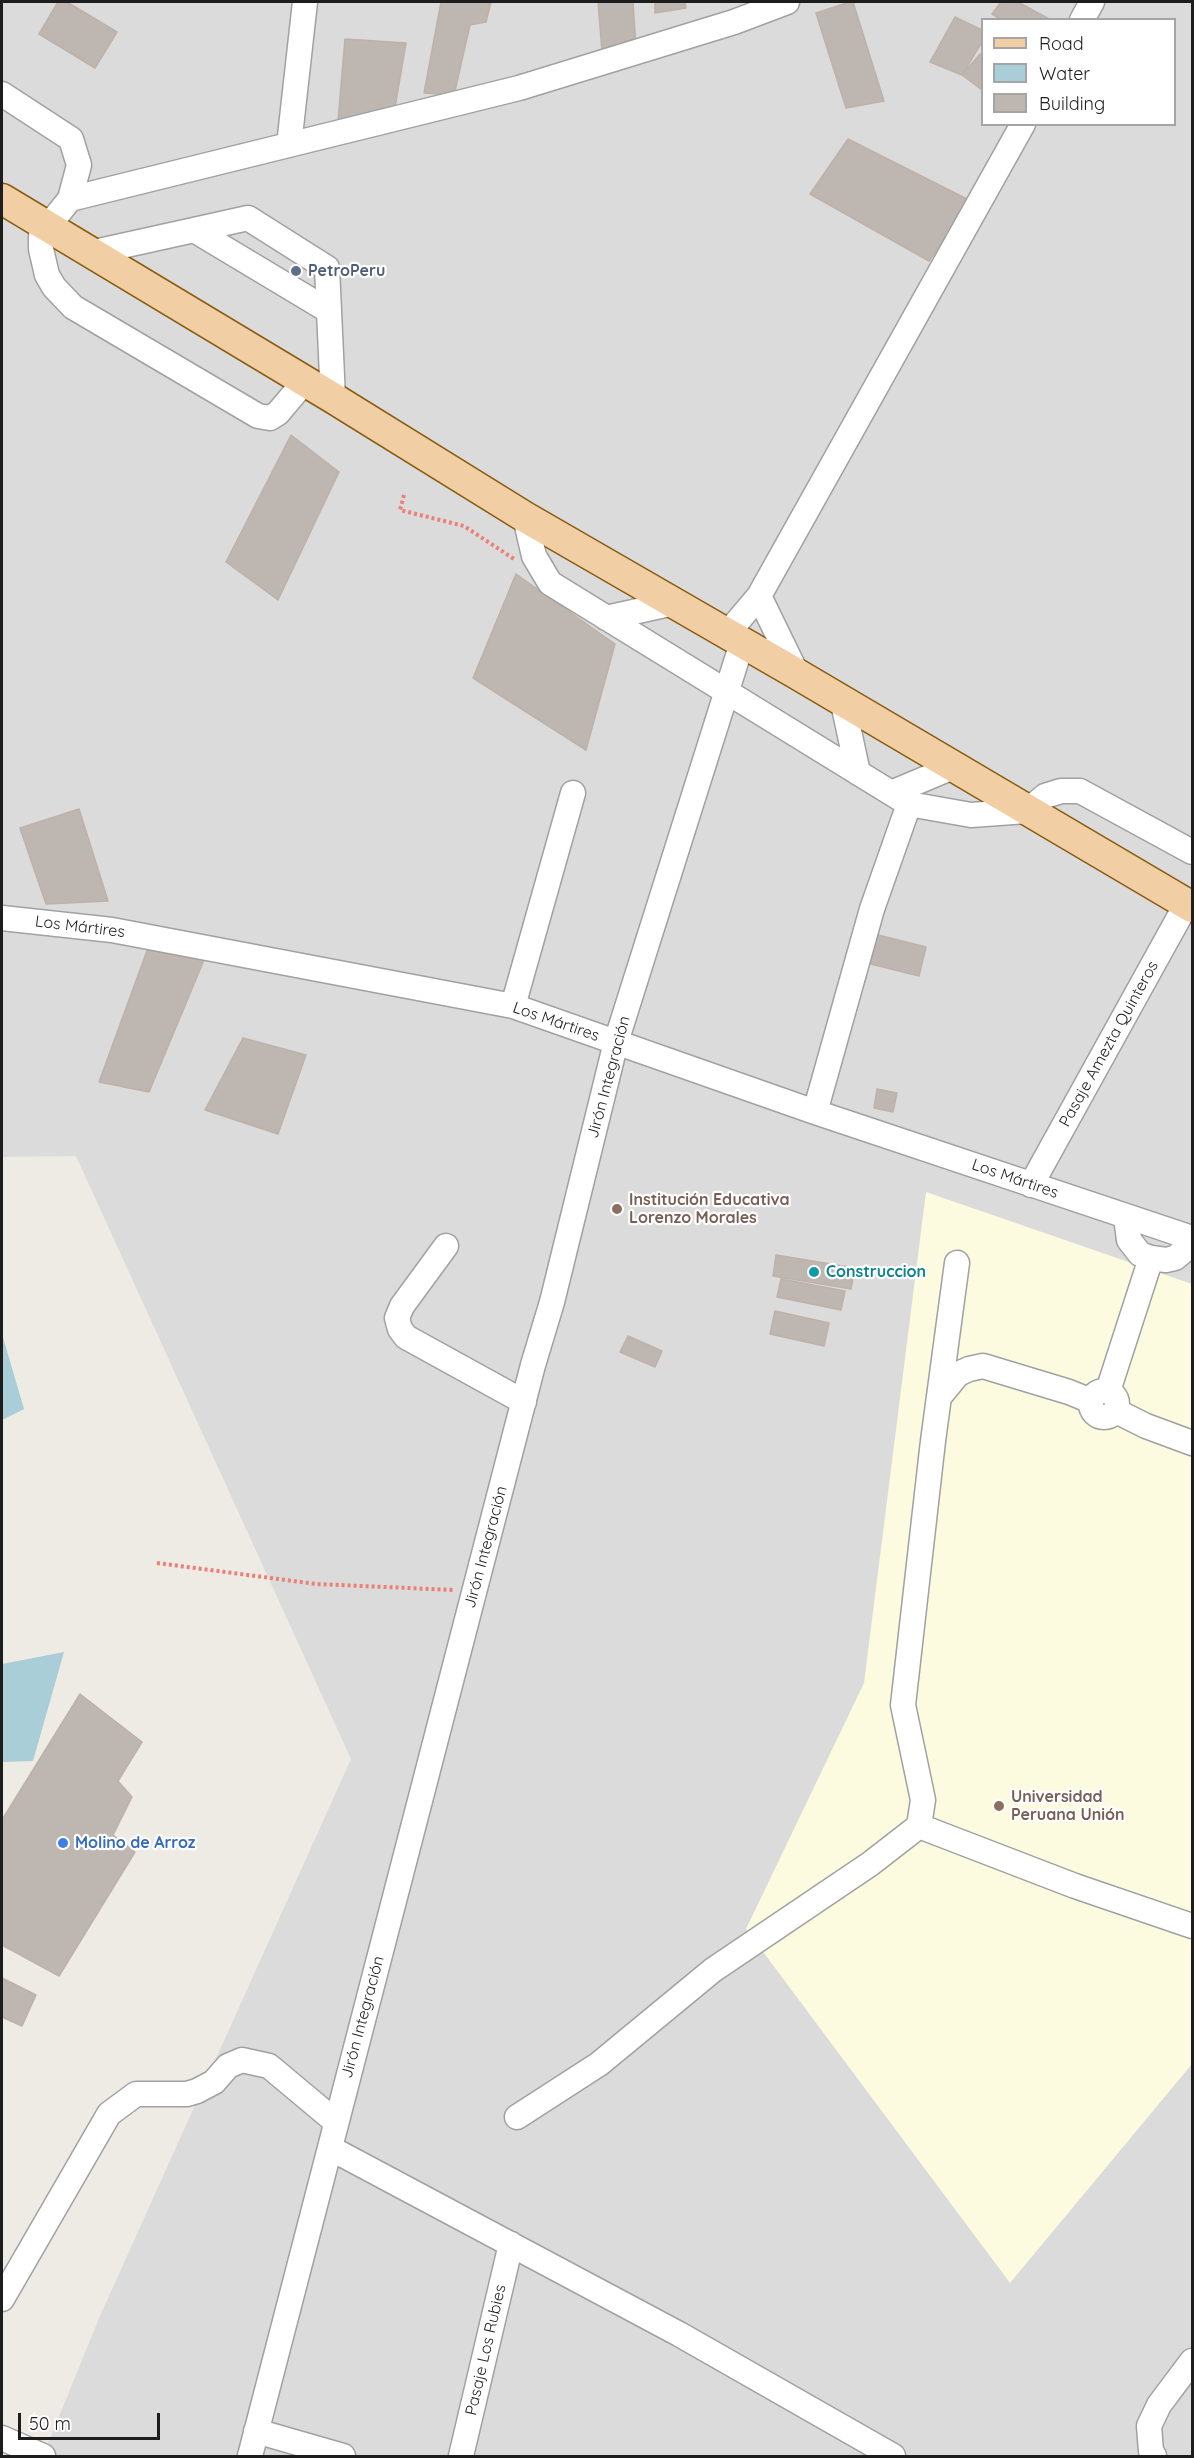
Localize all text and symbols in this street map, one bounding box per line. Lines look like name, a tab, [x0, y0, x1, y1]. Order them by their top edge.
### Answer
legend	[981, 18, 1176, 126]
text: Road	[1039, 32, 1084, 55]
text: Water	[1039, 62, 1090, 85]
text: Building	[1039, 92, 1105, 115]
place label: PetroPeru	[308, 261, 385, 281]
marker: PetroPeru	[289, 264, 303, 278]
street label: Los Mártires	[34, 912, 126, 942]
street label: Pasaje Amezta Quinteros	[1055, 958, 1163, 1130]
street label: Los Mártires	[510, 998, 602, 1046]
street label: Jirón Integración	[583, 1014, 635, 1140]
street label: Los Mártires	[969, 1155, 1061, 1203]
place label: Institución Educativa Lorenzo Morales	[629, 1190, 789, 1228]
marker: Institución Educativa Lorenzo Morales	[610, 1202, 624, 1216]
place label: Construccion	[826, 1262, 926, 1282]
marker: Construccion	[807, 1265, 821, 1279]
street label: Jirón Integración	[460, 1484, 512, 1610]
place label: Universidad Peruana Unión	[1011, 1787, 1124, 1825]
marker: Universidad Peruana Unión	[992, 1799, 1006, 1813]
place label: Molino de Arroz	[75, 1833, 195, 1853]
marker: Molino de Arroz	[56, 1836, 70, 1850]
street label: Jirón Integración	[337, 1954, 389, 2080]
street label: Pasaje Los Rubies	[462, 2283, 510, 2417]
scale bar	[21, 2401, 164, 2439]
text: 50 m	[29, 2412, 71, 2435]

